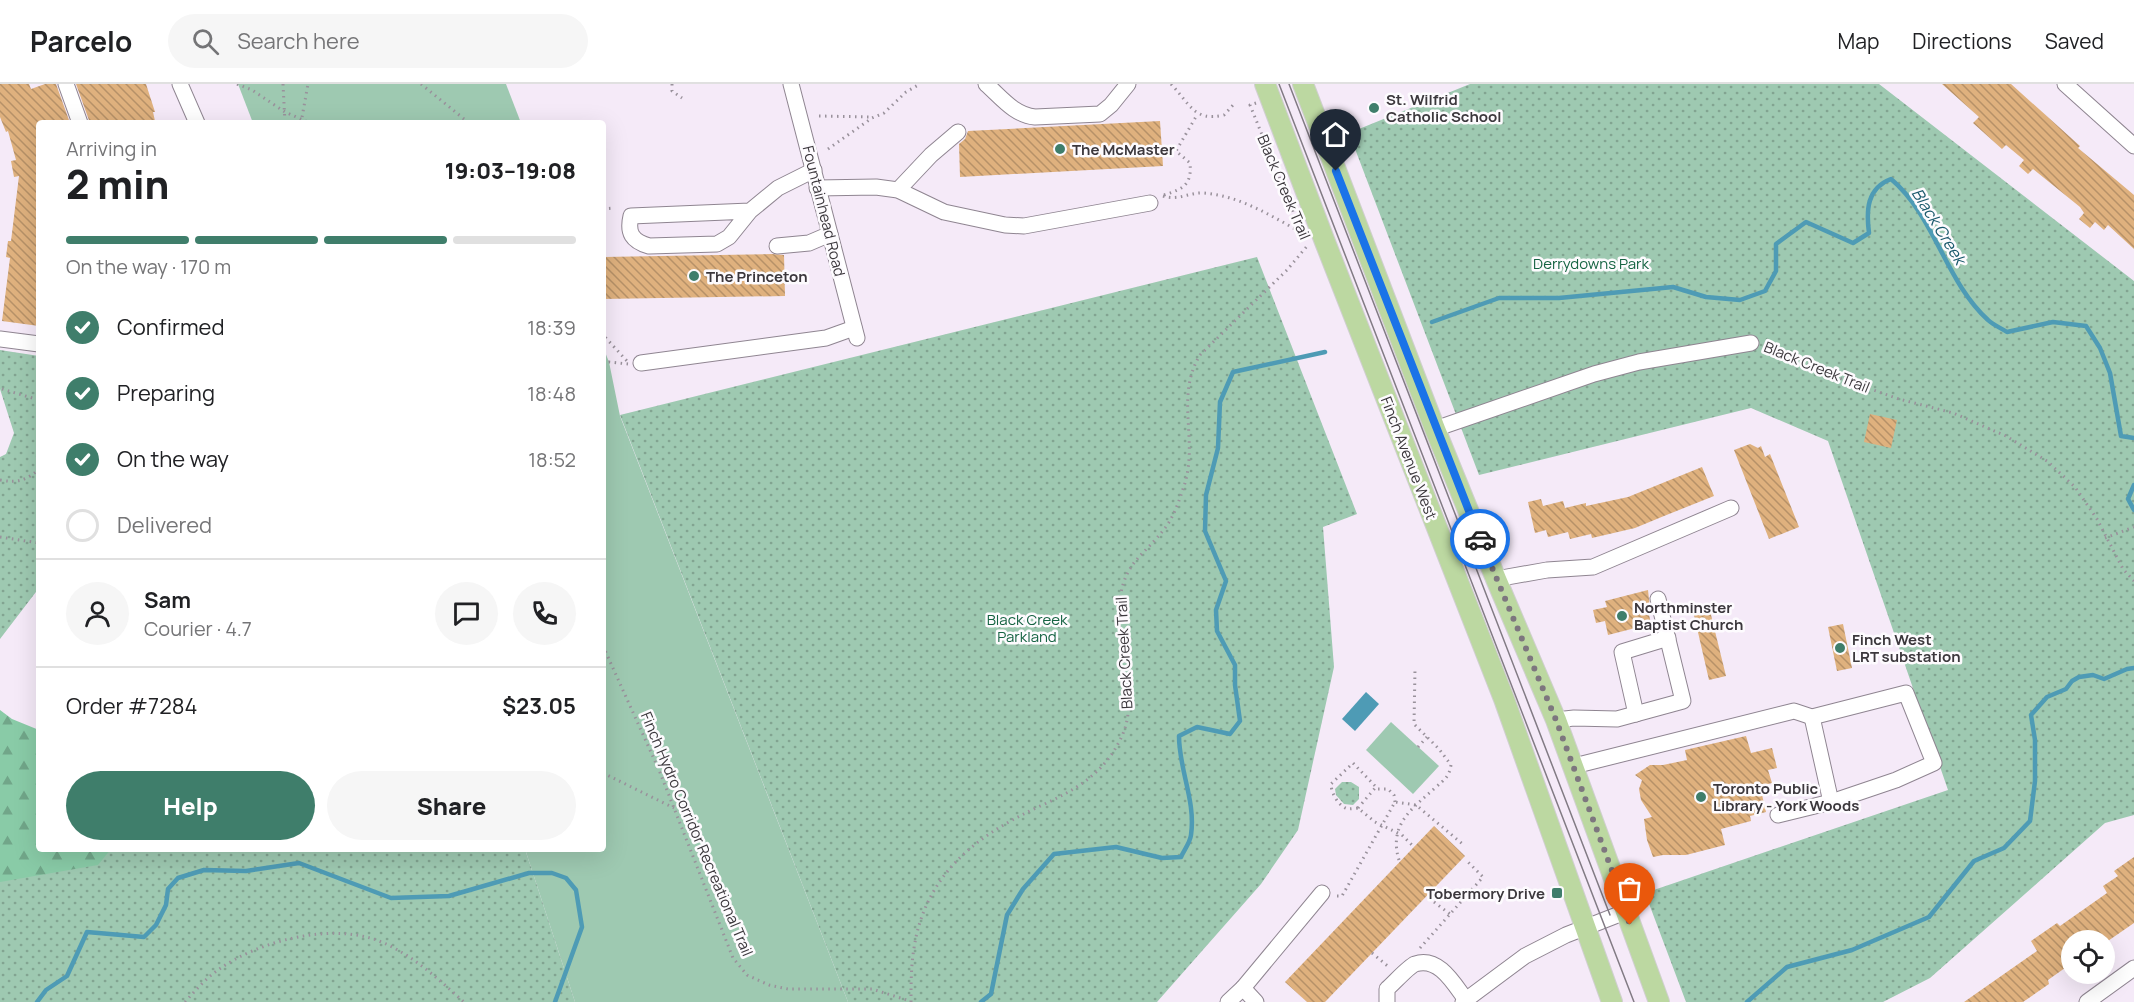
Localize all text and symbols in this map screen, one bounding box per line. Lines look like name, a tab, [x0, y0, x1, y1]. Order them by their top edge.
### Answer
search box	[168, 14, 588, 68]
text: Parcelo	[30, 22, 132, 60]
icon: search	[189, 25, 222, 58]
text: Search here	[237, 26, 360, 56]
text: Map	[1838, 27, 1879, 55]
text: Directions	[1912, 27, 2012, 55]
text: Saved	[2045, 27, 2104, 55]
place label: St. Wilfrid Catholic School	[1386, 89, 1502, 127]
marker: St. Wilfrid Catholic School	[1367, 101, 1381, 115]
pin	[1310, 109, 1361, 171]
icon: home	[1319, 118, 1352, 151]
street label: Black Creek Trail	[1252, 131, 1316, 243]
text: Arriving in	[66, 135, 157, 162]
place label: The McMaster	[1072, 139, 1175, 160]
marker: The McMaster	[1053, 142, 1067, 156]
street label: Fountainhead Road	[798, 143, 850, 279]
text: 19:03–19:08	[445, 156, 576, 186]
text: 2 min	[66, 157, 169, 211]
water label: Black Creek	[1907, 184, 1972, 270]
text: On the way · 170 m	[66, 253, 231, 280]
park label: Derrydowns Park	[1533, 253, 1649, 274]
place label: The Princeton	[706, 266, 808, 287]
marker: The Princeton	[687, 269, 701, 283]
icon: check	[66, 311, 99, 344]
text: Confirmed	[117, 312, 225, 342]
text: 18:39	[527, 314, 576, 341]
street label: Black Creek Trail	[1761, 336, 1873, 398]
icon: check	[66, 377, 99, 410]
text: Preparing	[117, 378, 215, 408]
text: 18:48	[527, 380, 576, 407]
street label: Finch Avenue West	[1376, 393, 1442, 523]
icon: check	[66, 443, 99, 476]
text: On the way	[117, 444, 229, 474]
text: 18:52	[528, 446, 576, 473]
courier	[1450, 509, 1510, 569]
text: Delivered	[117, 510, 212, 540]
icon: car	[1464, 523, 1497, 556]
button: person	[66, 582, 129, 645]
button: chat	[435, 582, 498, 645]
button: phone	[513, 582, 576, 645]
text: Sam	[144, 585, 191, 615]
street label: Black Creek Trail	[1111, 596, 1137, 710]
place label: Northminster Baptist Church	[1634, 597, 1743, 635]
park label: Black Creek Parkland	[987, 609, 1068, 647]
marker: Northminster Baptist Church	[1615, 609, 1629, 623]
text: Courier · 4.7	[144, 615, 252, 642]
place label: Finch West LRT substation	[1852, 629, 1961, 667]
marker: Finch West LRT substation	[1833, 641, 1847, 655]
text: Order #7284	[66, 691, 197, 721]
text: $23.05	[502, 691, 576, 721]
street label: Finch Hydro Corridor Recreational Trail	[636, 709, 758, 959]
button: Help	[66, 771, 315, 840]
button: Share	[327, 771, 576, 840]
place label: Toronto Public Library - York Woods	[1713, 778, 1859, 816]
marker: Toronto Public Library - York Woods	[1694, 790, 1708, 804]
pin	[1604, 863, 1655, 925]
icon: bag	[1613, 872, 1646, 905]
place label: Tobermory Drive	[1426, 883, 1545, 904]
marker: Tobermory Drive	[1550, 886, 1564, 900]
map controls	[2061, 930, 2115, 984]
button: locate	[2061, 930, 2115, 984]

